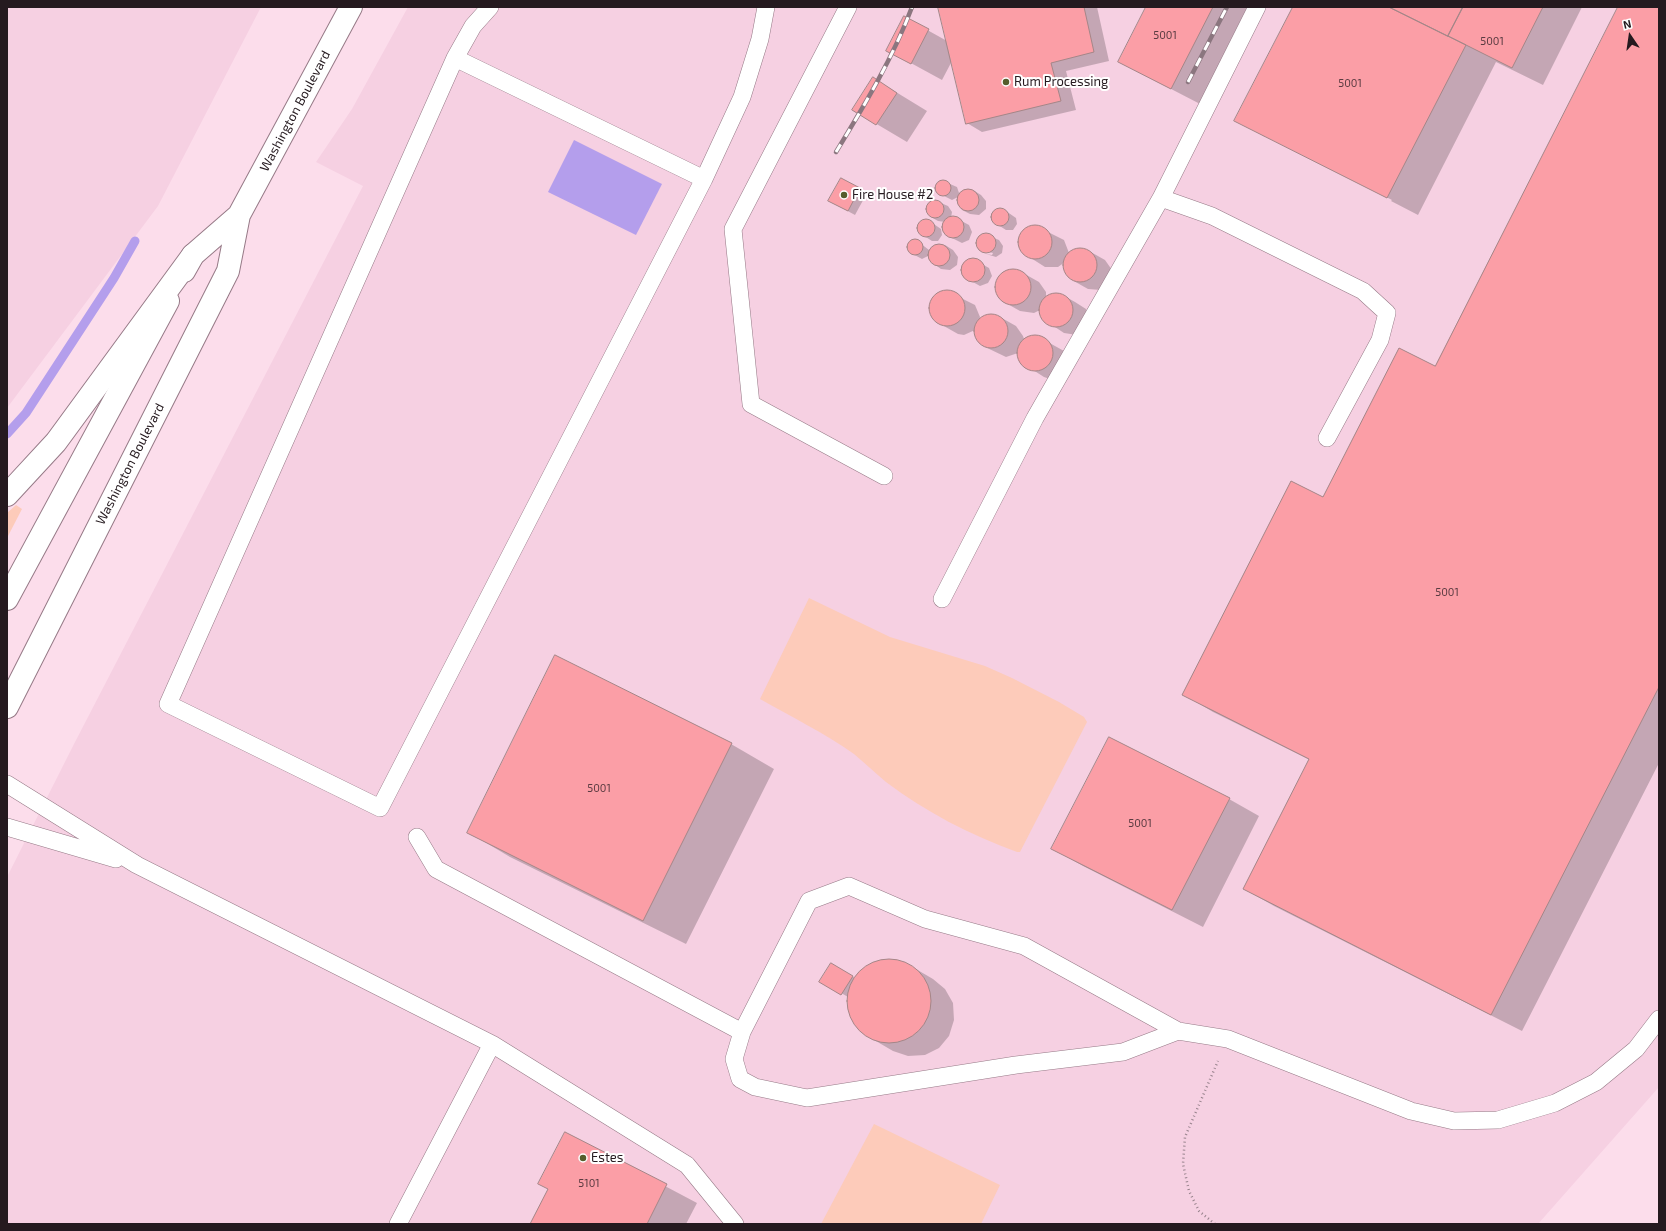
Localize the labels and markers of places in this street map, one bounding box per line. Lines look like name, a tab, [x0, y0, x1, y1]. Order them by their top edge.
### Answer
place label: Rum Processing	[1014, 74, 1108, 90]
marker: Rum Processing	[1001, 77, 1011, 87]
place label: Fire House #2	[852, 187, 933, 203]
marker: Fire House #2	[839, 190, 849, 200]
place label: Estes	[591, 1150, 623, 1166]
marker: Estes	[578, 1153, 588, 1163]

